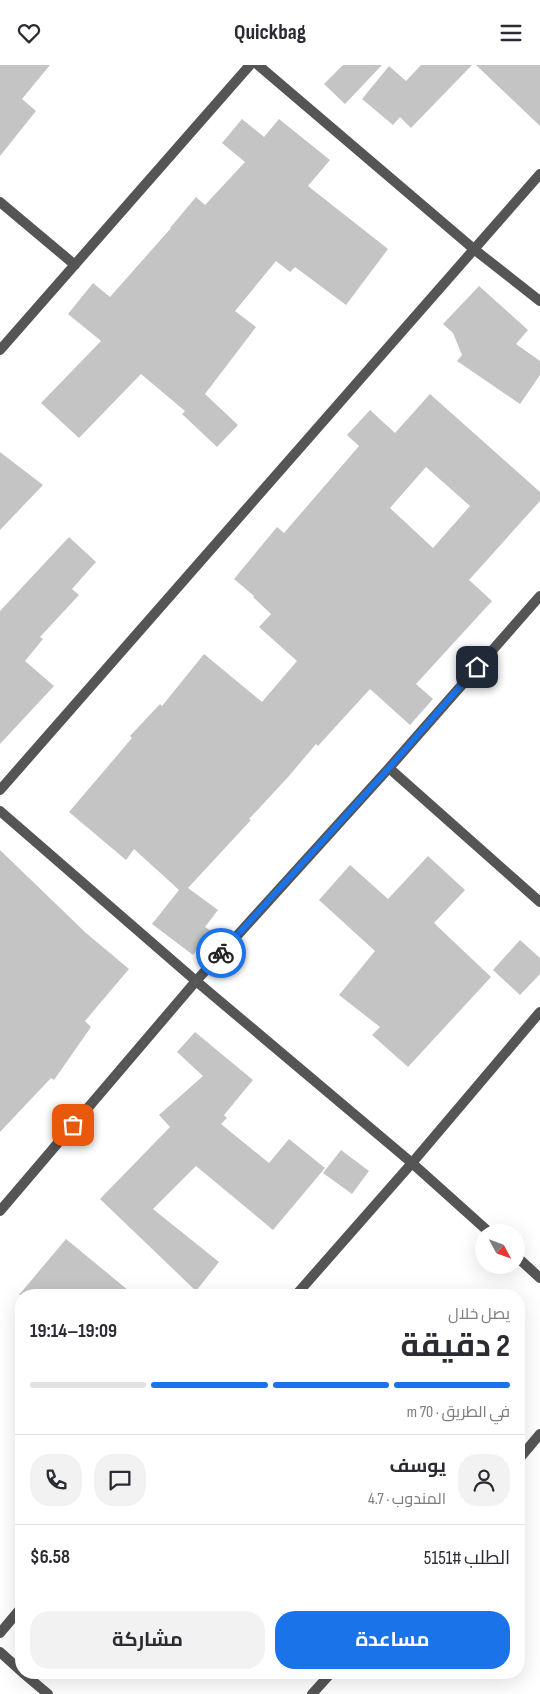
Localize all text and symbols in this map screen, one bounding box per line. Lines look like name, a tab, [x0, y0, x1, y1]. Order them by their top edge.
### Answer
icon: heart	[15, 19, 43, 47]
text: Quickbag	[234, 19, 306, 46]
icon: menu	[497, 19, 525, 47]
pin	[456, 646, 498, 688]
icon: home	[463, 653, 491, 681]
courier	[196, 928, 246, 978]
icon: bike	[207, 939, 235, 967]
pin	[52, 1104, 94, 1146]
icon: bag	[59, 1111, 87, 1139]
north arrow	[475, 1224, 525, 1274]
map controls	[475, 1224, 525, 1274]
text: يصل خلال	[448, 1305, 510, 1324]
text: 19:09–19:14	[30, 1320, 117, 1343]
text: 2 دقيقة	[401, 1327, 510, 1366]
text: في الطريق · 70 m	[407, 1403, 510, 1422]
button: phone	[30, 1454, 82, 1506]
button: chat	[94, 1454, 146, 1506]
button: person	[458, 1454, 510, 1506]
text: يوسف	[390, 1455, 446, 1478]
text: المندوب · 4.7	[368, 1490, 446, 1509]
text: $6.58	[30, 1546, 70, 1569]
text: الطلب #5151	[424, 1547, 510, 1570]
button: مشاركة	[30, 1611, 265, 1669]
button: مساعدة	[275, 1611, 510, 1669]

